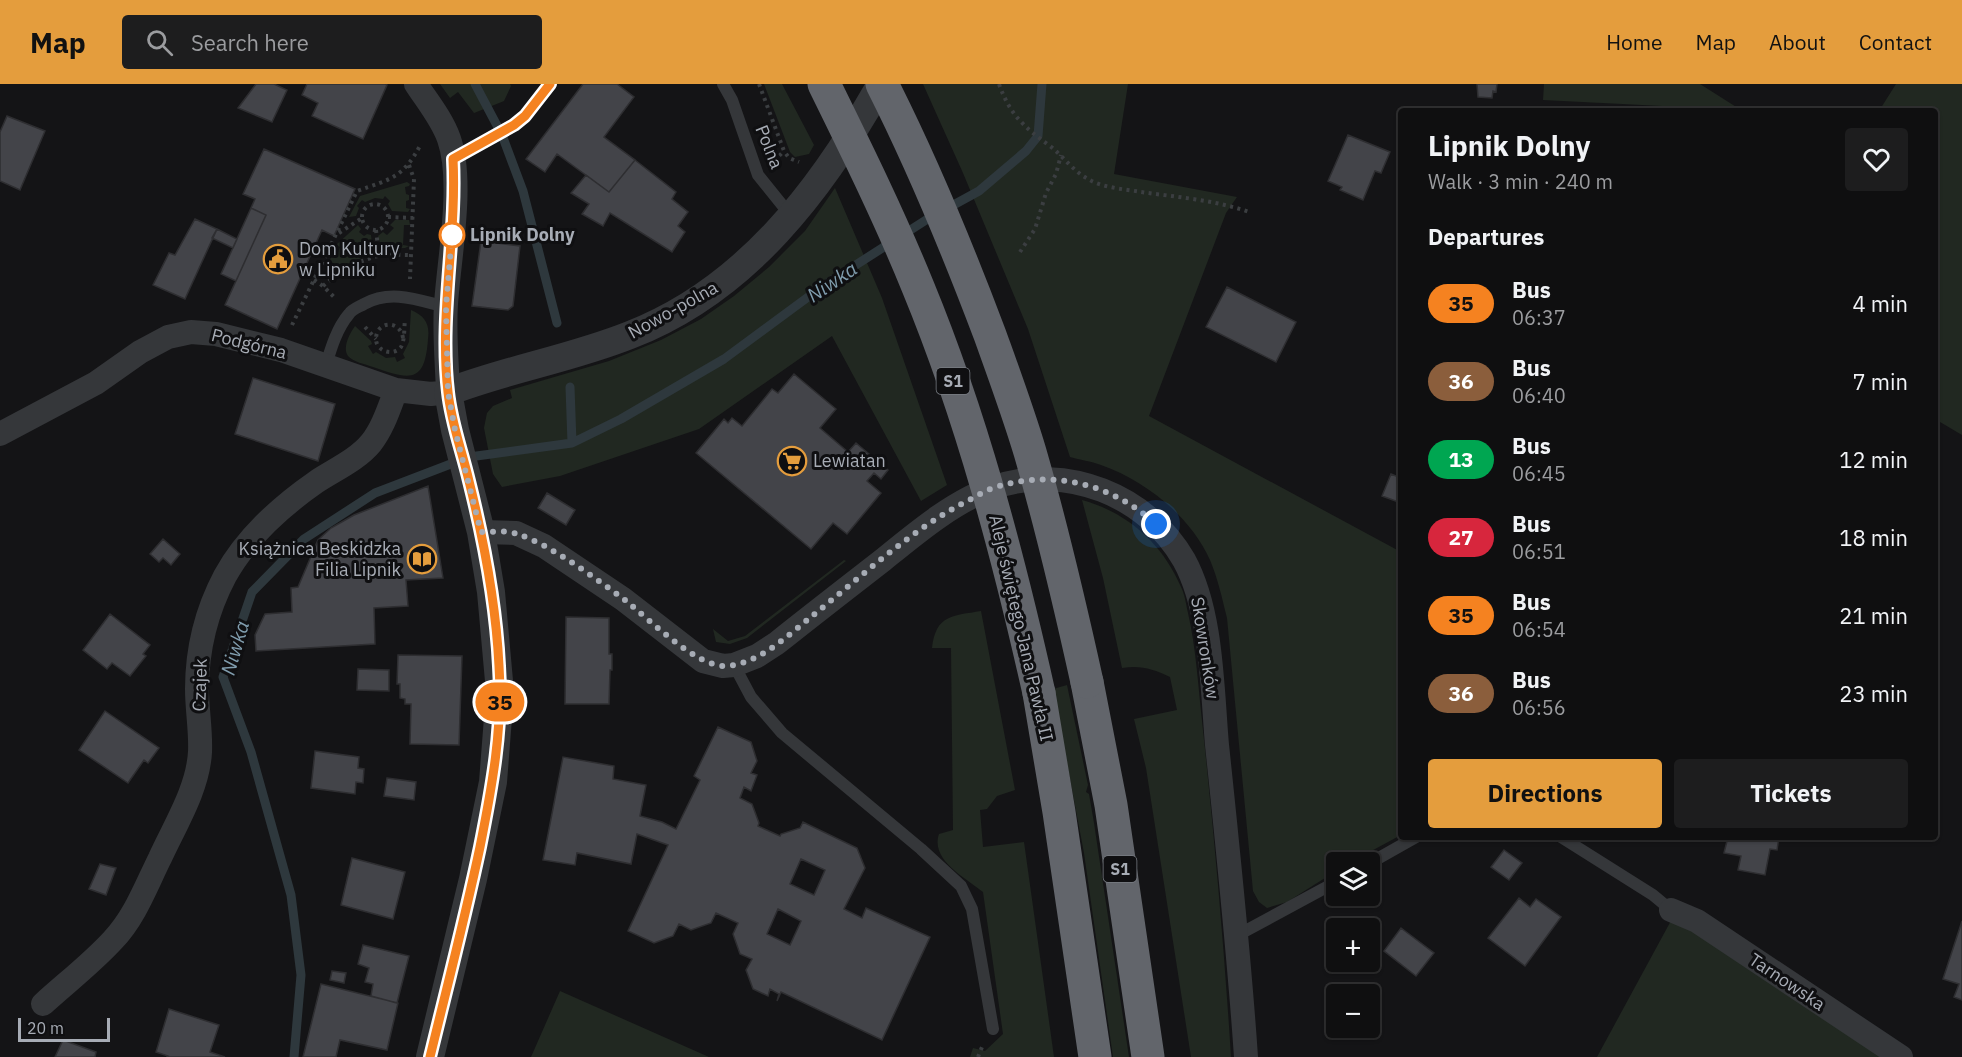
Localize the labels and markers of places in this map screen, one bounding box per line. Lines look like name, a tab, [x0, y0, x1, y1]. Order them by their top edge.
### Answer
marker: Lipnik Dolny	[439, 222, 465, 248]
place label: Lipnik Dolny	[470, 223, 575, 246]
place label: Dom Kultury w Lipniku	[299, 237, 400, 281]
public building icon: Dom Kultury w Lipniku	[262, 243, 294, 275]
supermarket icon: Lewiatan	[776, 445, 808, 477]
place label: Lewiatan	[813, 449, 886, 472]
place label: Książnica Beskidzka Filia Lipnik	[239, 537, 401, 581]
library icon: Książnica Beskidzka Filia Lipnik	[406, 543, 438, 575]

